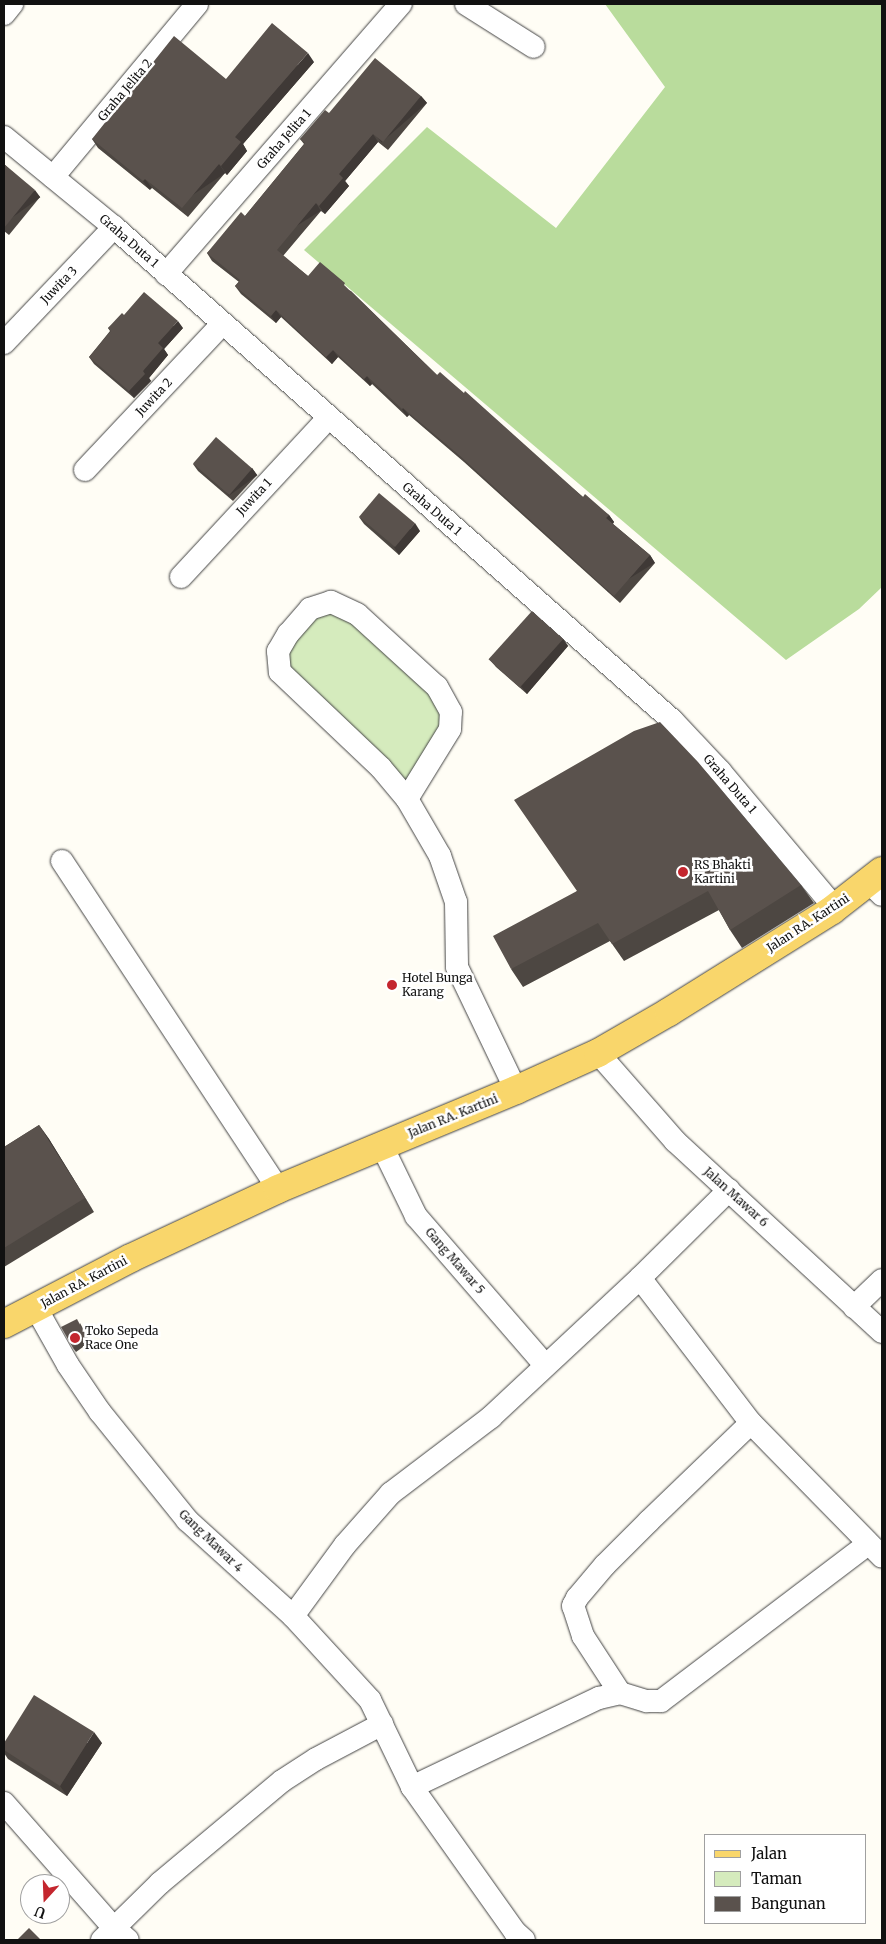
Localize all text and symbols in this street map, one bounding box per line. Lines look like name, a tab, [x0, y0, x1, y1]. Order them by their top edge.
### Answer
street label: Graha Jelita 2	[95, 56, 155, 124]
street label: Graha Jelita 1	[254, 106, 314, 172]
street label: Graha Duta 1	[97, 211, 161, 271]
street label: Juwita 3	[38, 263, 80, 307]
street label: Juwita 2	[133, 375, 175, 419]
street label: Juwita 1	[233, 476, 275, 518]
street label: Graha Duta 1	[400, 479, 464, 539]
street label: Graha Duta 1	[700, 752, 760, 816]
place label: RS Bhakti Kartini	[694, 858, 751, 886]
marker: RS Bhakti Kartini	[676, 865, 690, 879]
street label: Jalan RA. Kartini	[764, 891, 852, 955]
place label: Hotel Bunga Karang	[402, 971, 473, 999]
marker: Hotel Bunga Karang	[386, 979, 398, 991]
street label: Jalan RA. Kartini	[406, 1091, 500, 1141]
street label: Jalan Mawar 6	[701, 1164, 771, 1230]
street label: Gang Mawar 5	[422, 1225, 488, 1297]
street label: Jalan RA. Kartini	[38, 1253, 130, 1311]
place label: Toko Sepeda Race One	[85, 1324, 158, 1352]
marker: Toko Sepeda Race One	[69, 1332, 81, 1344]
street label: Gang Mawar 4	[176, 1507, 246, 1575]
legend	[704, 1834, 866, 1924]
text: Jalan	[751, 1844, 787, 1863]
text: Taman	[751, 1869, 802, 1888]
north arrow	[20, 1874, 70, 1924]
text: Bangunan	[751, 1894, 826, 1913]
text: U	[32, 1902, 48, 1922]

